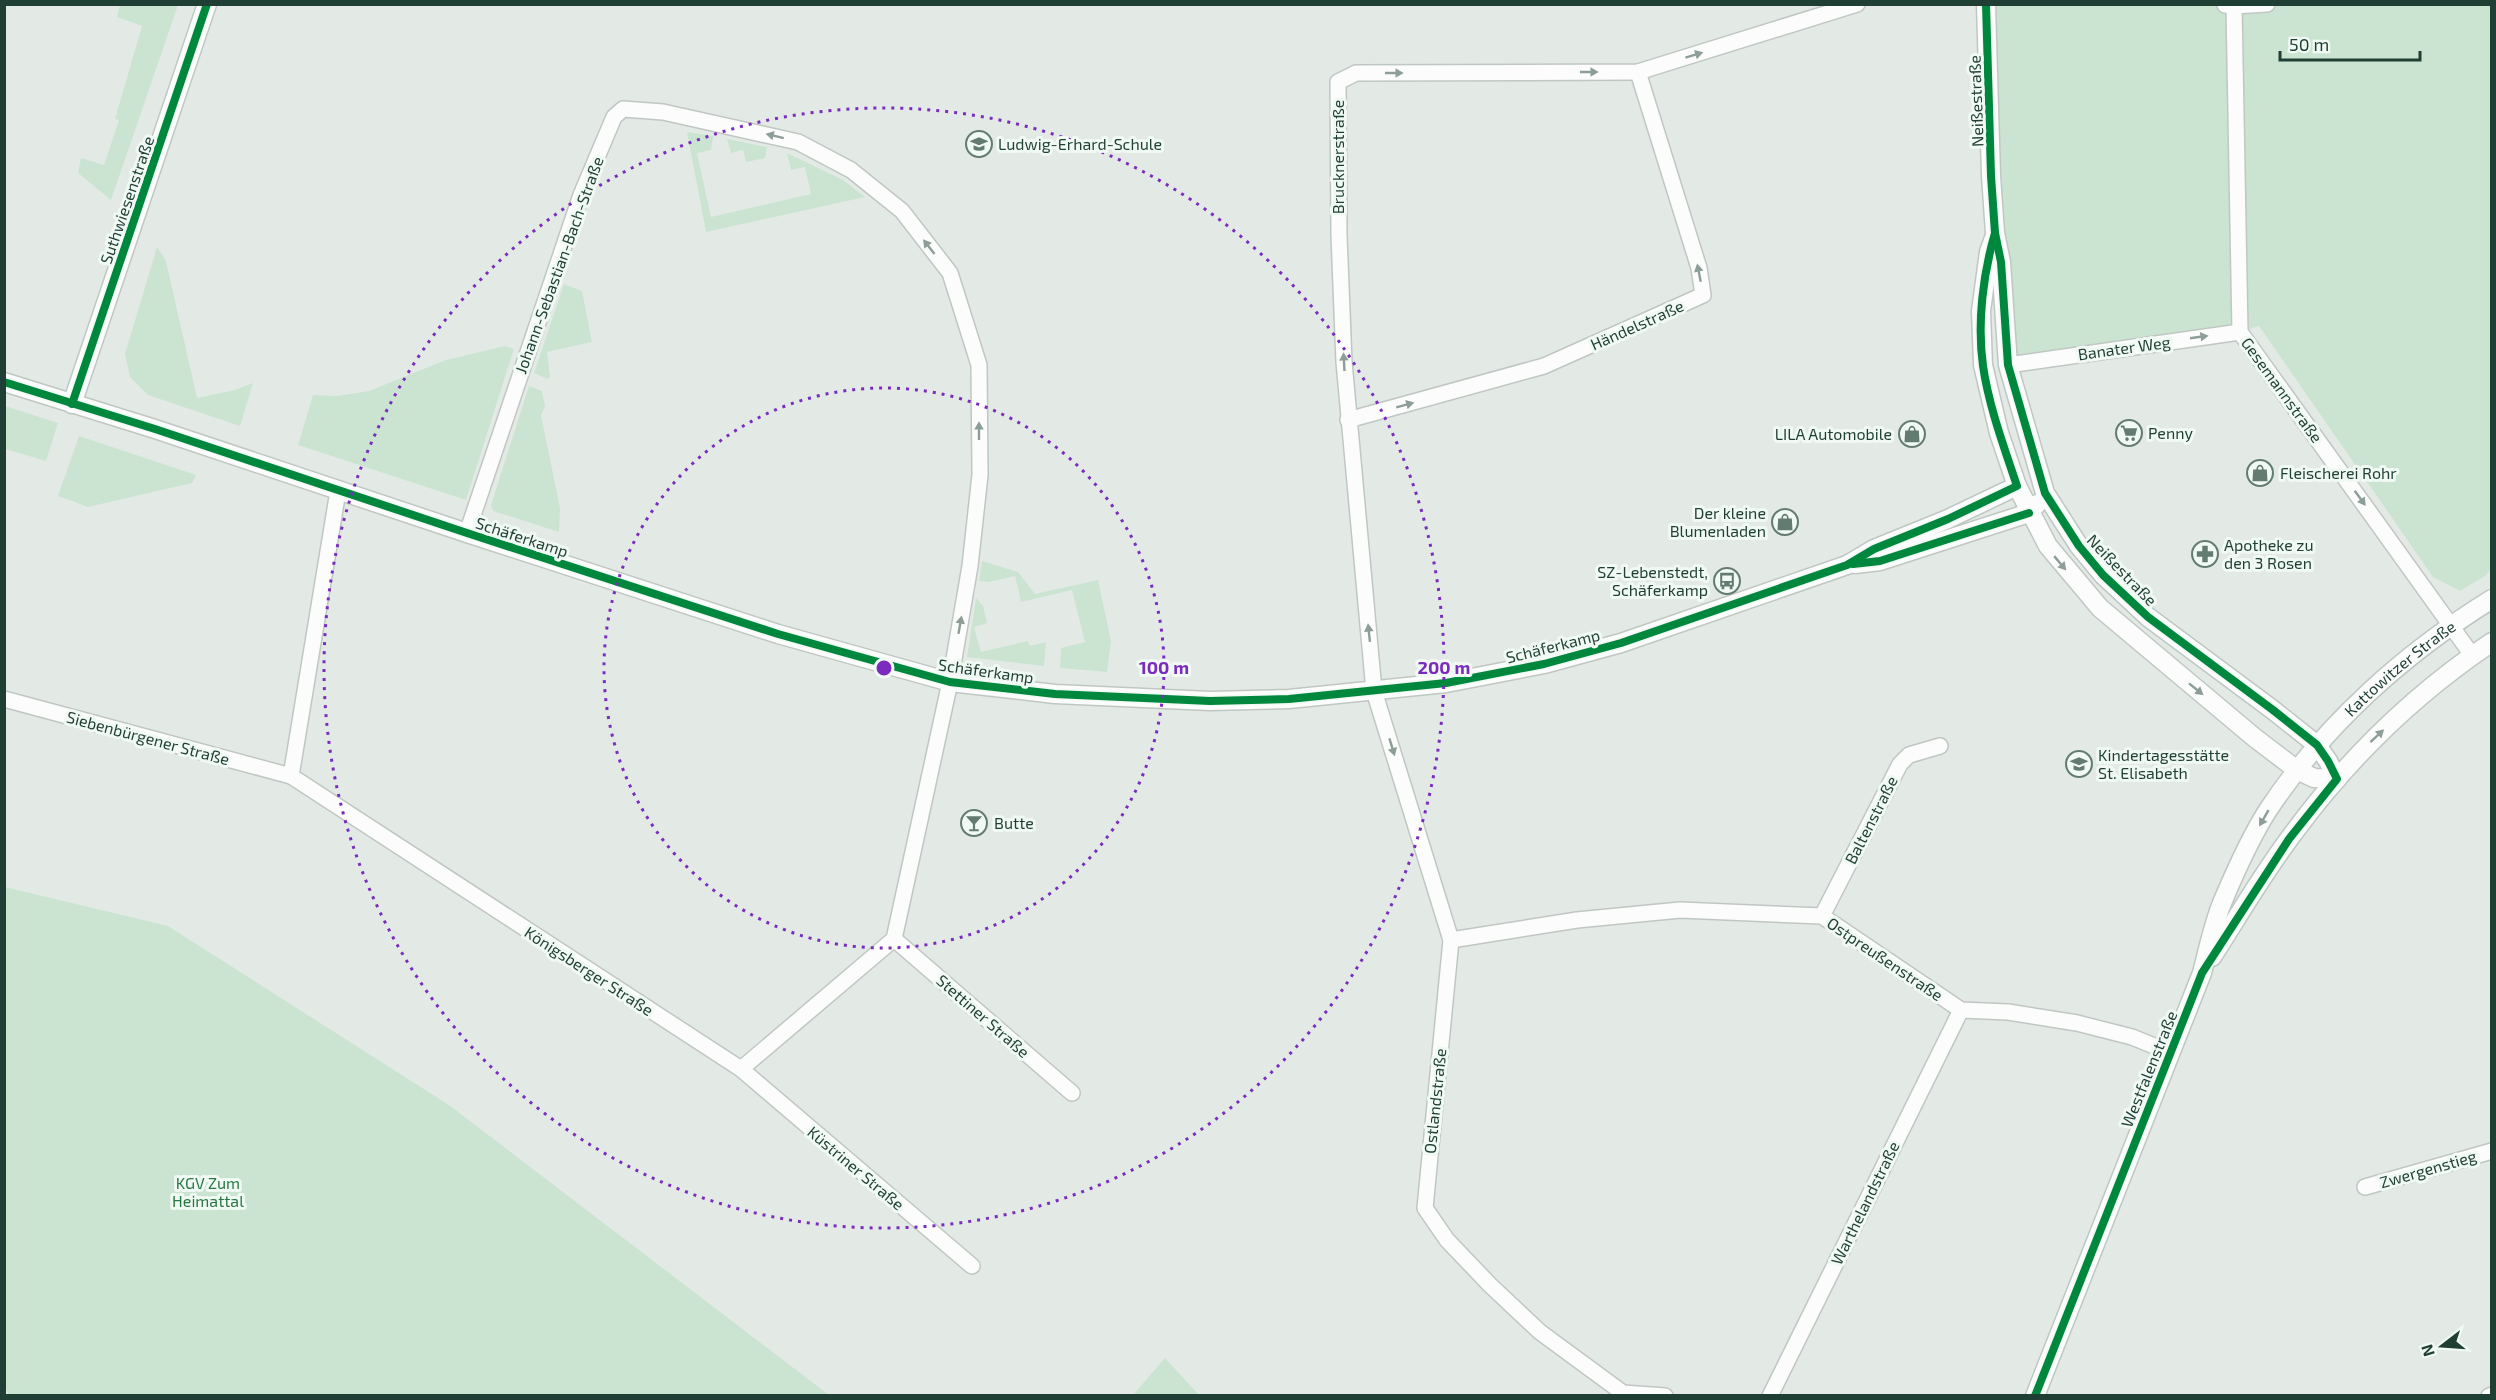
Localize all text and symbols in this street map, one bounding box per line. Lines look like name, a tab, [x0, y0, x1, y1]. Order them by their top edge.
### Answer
scale bar	[2280, 24, 2420, 62]
text: 50 m	[2289, 33, 2329, 55]
one-way arrow	[1685, 50, 1703, 59]
street label: Neißestraße	[1964, 55, 1987, 147]
one-way arrow	[1580, 67, 1599, 77]
one-way arrow	[1385, 68, 1404, 78]
street label: Brucknerstraße	[1328, 100, 1347, 214]
school or university icon: Ludwig-Erhard-Schule	[964, 129, 994, 159]
one-way arrow	[765, 131, 784, 140]
street label: Suthwiesenstraße	[96, 133, 157, 266]
place label: Ludwig-Erhard-Schule	[998, 134, 1162, 153]
street label: Johann-Sebastian-Bach-Straße	[510, 154, 607, 376]
one-way arrow	[924, 240, 936, 255]
one-way arrow	[1694, 263, 1703, 282]
street label: Händelstraße	[1587, 296, 1686, 354]
street label: Banater Weg	[2076, 332, 2172, 363]
one-way arrow	[2190, 333, 2209, 342]
street label: Gesemannstraße	[2238, 333, 2327, 446]
one-way arrow	[1340, 352, 1349, 371]
one-way arrow	[1396, 400, 1414, 409]
supermarket icon: Penny	[2114, 418, 2144, 448]
shop icon: LILA Automobile	[1897, 419, 1927, 449]
one-way arrow	[974, 421, 984, 440]
place label: Penny	[2148, 423, 2194, 442]
place label: LILA Automobile	[1775, 424, 1892, 443]
shop icon: Fleischerei Rohr	[2245, 458, 2275, 488]
place label: Fleischerei Rohr	[2280, 463, 2397, 482]
one-way arrow	[2354, 490, 2366, 506]
place label: Der kleine Blumenladen	[1670, 503, 1766, 540]
shop icon: Der kleine Blumenladen	[1770, 507, 1800, 537]
street label: Schäferkamp	[474, 513, 571, 560]
street label: Neißestraße	[2084, 530, 2161, 609]
place label: Apotheke zu den 3 Rosen	[2224, 535, 2314, 572]
pharmacy icon: Apotheke zu den 3 Rosen	[2190, 539, 2220, 569]
one-way arrow	[2054, 555, 2067, 571]
place label: SZ-Lebenstedt, Schäferkamp	[1597, 562, 1708, 599]
bus stop icon: SZ-Lebenstedt, Schäferkamp	[1712, 566, 1742, 596]
one-way arrow	[956, 615, 965, 634]
street label: Kattowitzer Straße	[2340, 616, 2459, 720]
one-way arrow	[1364, 623, 1374, 642]
street label: Schäferkamp	[1504, 625, 1602, 666]
street label: Schäferkamp	[937, 654, 1035, 687]
text: 100 m	[1139, 656, 1189, 678]
text: 200 m	[1418, 656, 1470, 678]
centre of rings	[874, 658, 894, 678]
one-way arrow	[2188, 683, 2204, 696]
street label: Siebenbürgener Straße	[65, 707, 232, 768]
one-way arrow	[2369, 730, 2384, 743]
one-way arrow	[1388, 738, 1397, 756]
place label: Kindertagesstätte St. Elisabeth	[2098, 745, 2229, 782]
school or university icon: Kindertagesstätte St. Elisabeth	[2064, 749, 2094, 779]
street label: Baltenstraße	[1840, 773, 1901, 867]
bar icon: Butte	[959, 808, 989, 838]
one-way arrow	[2259, 810, 2269, 827]
place label: Butte	[994, 813, 1034, 832]
street label: Ostpreußenstraße	[1824, 913, 1947, 1004]
street label: Königsberger Straße	[521, 922, 657, 1019]
street label: Stettiner Straße	[933, 970, 1034, 1061]
street label: Westfalenstraße	[2116, 1008, 2181, 1130]
street label: Ostlandstraße	[1420, 1047, 1449, 1155]
street label: Küstriner Straße	[804, 1122, 908, 1214]
street label: Warthelandstraße	[1826, 1138, 1903, 1268]
street label: Zwergenstieg	[2377, 1146, 2478, 1191]
park label: KGV Zum Heimattal	[172, 1173, 244, 1210]
north arrow	[2412, 1316, 2472, 1376]
text: N	[2416, 1342, 2438, 1359]

